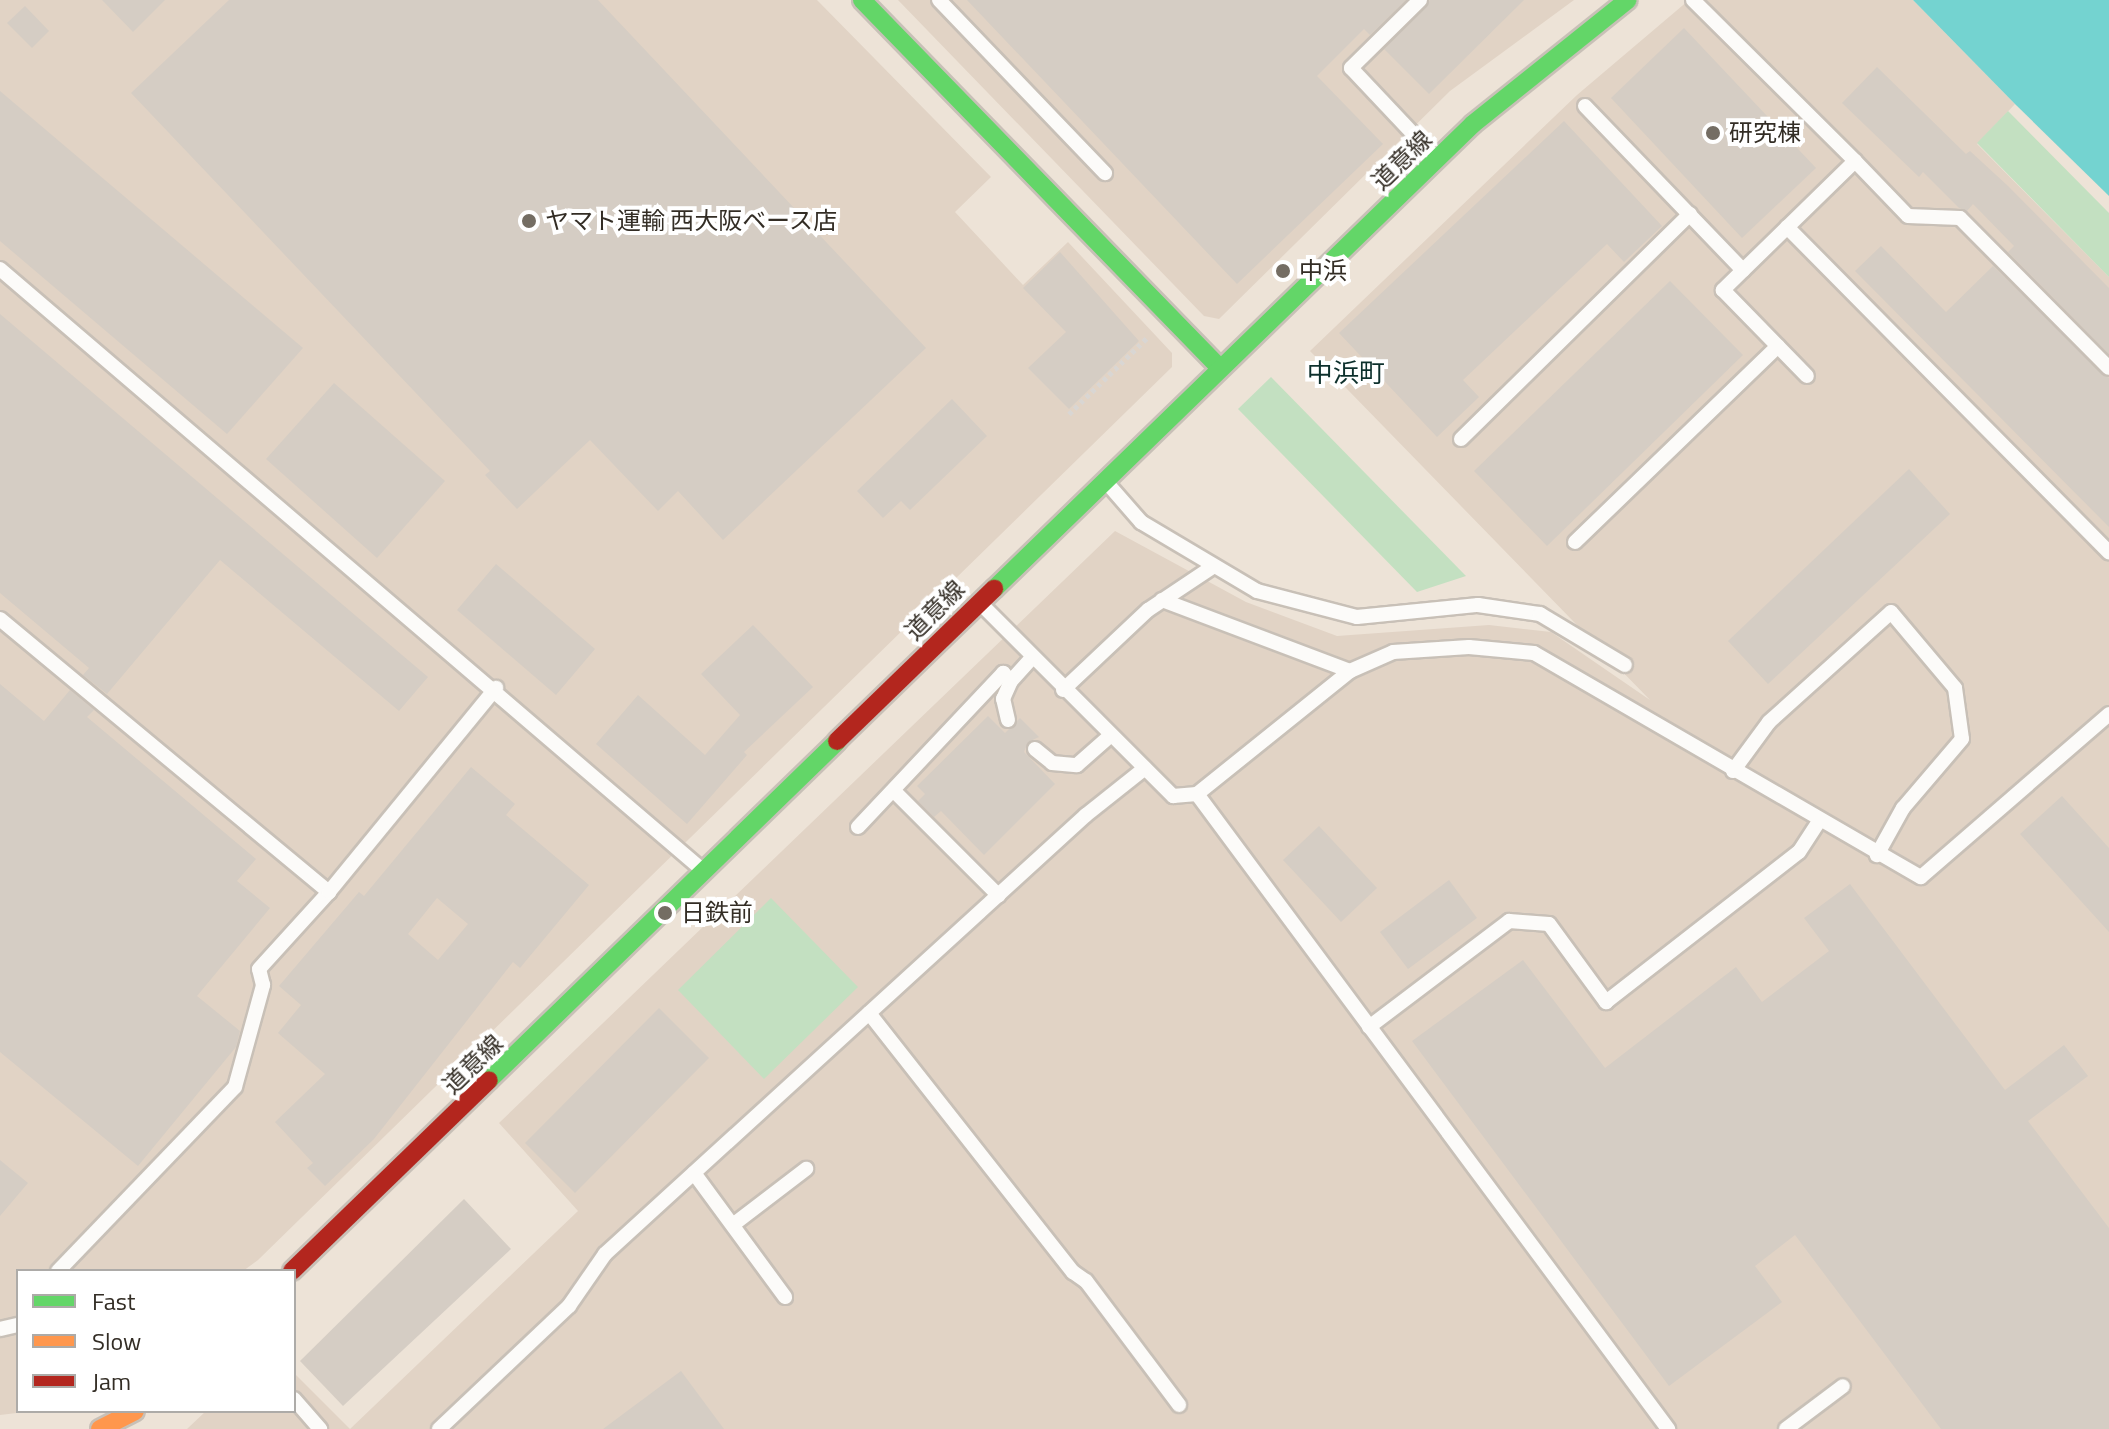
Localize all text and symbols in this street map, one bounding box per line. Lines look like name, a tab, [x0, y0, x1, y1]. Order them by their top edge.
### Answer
place label: 研究棟	[1729, 119, 1801, 147]
marker: 研究棟	[1704, 124, 1722, 142]
street label: 道意線	[1366, 125, 1438, 195]
place label: ヤマト運輸 西大阪ベース店	[545, 207, 838, 235]
marker: ヤマト運輸 西大阪ベース店	[520, 212, 538, 230]
place label: 中浜	[1299, 257, 1347, 285]
marker: 中浜	[1274, 262, 1292, 280]
district label: 中浜町	[1307, 357, 1385, 389]
street label: 道意線	[899, 574, 971, 646]
place label: 日鉄前	[681, 899, 753, 927]
marker: 日鉄前	[656, 904, 674, 922]
street label: 道意線	[437, 1029, 509, 1099]
legend	[16, 1269, 296, 1413]
text: Fast	[92, 1283, 135, 1319]
text: Slow	[92, 1323, 141, 1359]
text: Jam	[92, 1363, 131, 1399]

